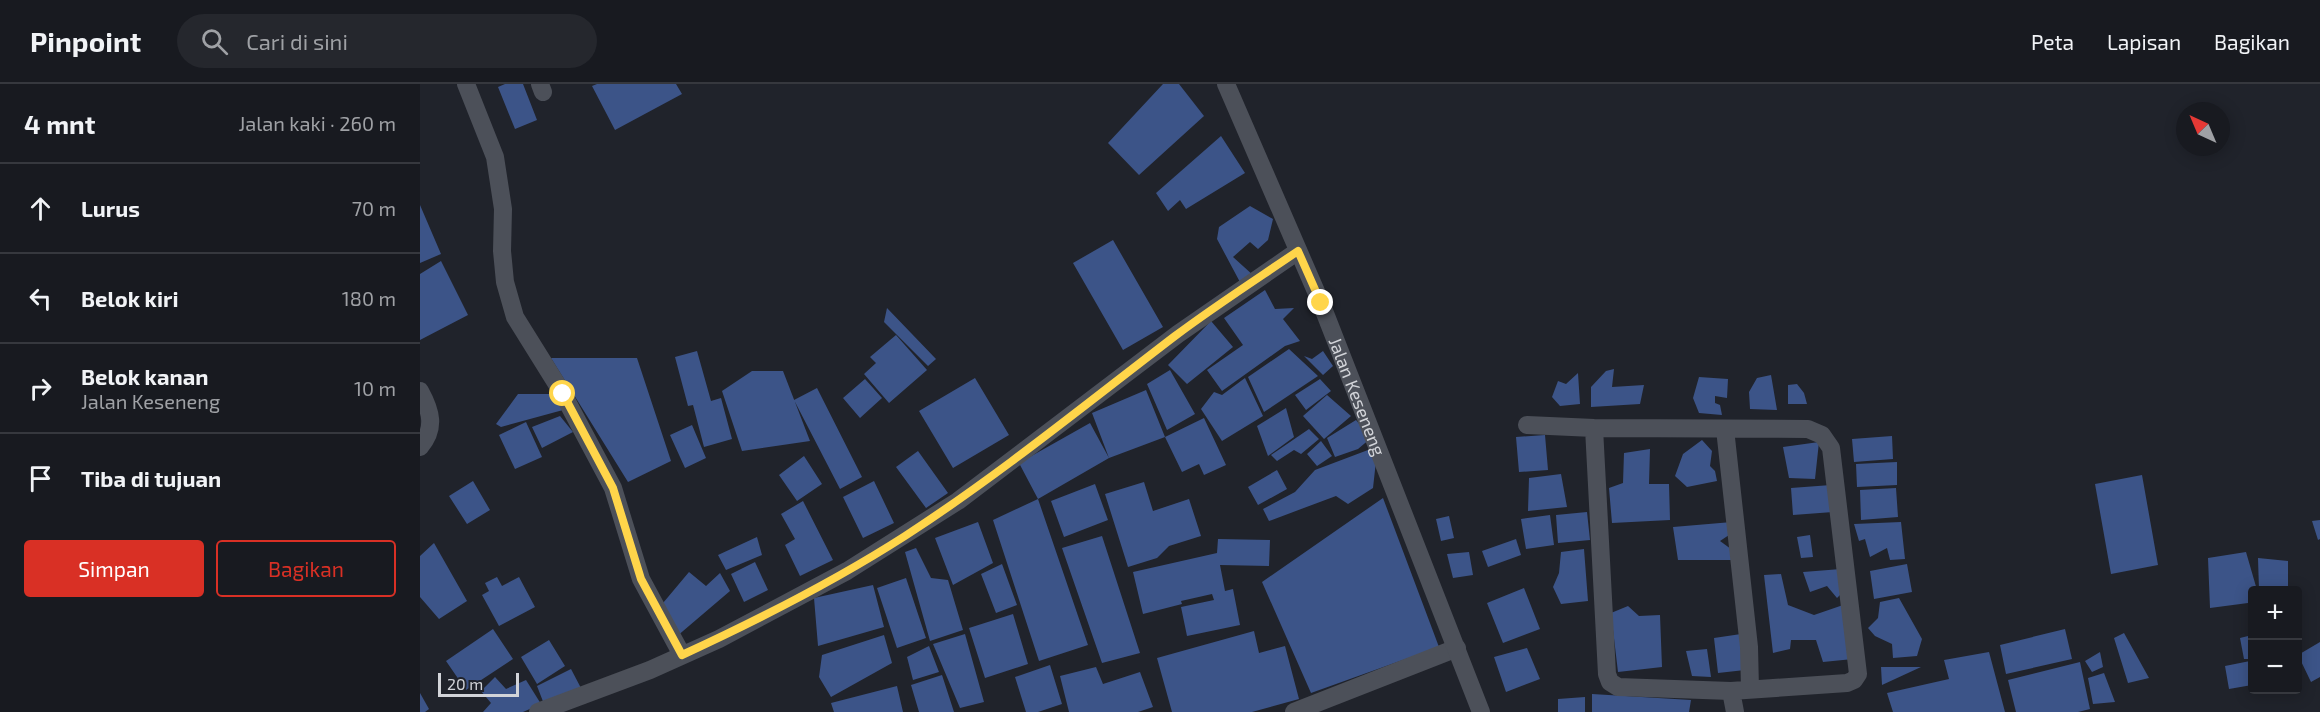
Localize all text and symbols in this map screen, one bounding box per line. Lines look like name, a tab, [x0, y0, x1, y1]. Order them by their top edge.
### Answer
search box	[177, 14, 597, 68]
text: Pinpoint	[30, 24, 141, 58]
icon: search	[198, 25, 231, 58]
text: Cari di sini	[246, 28, 348, 54]
text: Peta	[2031, 29, 2074, 54]
text: Lapisan	[2107, 29, 2181, 54]
text: Bagikan	[2214, 29, 2290, 54]
north arrow	[2176, 102, 2230, 156]
text: 4 mnt	[24, 108, 95, 139]
text: Jalan kaki · 260 m	[239, 111, 396, 135]
icon: ahead	[24, 192, 57, 225]
text: Lurus	[81, 195, 140, 221]
text: 70 m	[352, 196, 396, 220]
icon: left	[24, 282, 57, 315]
text: Belok kiri	[81, 285, 178, 311]
text: 180 m	[342, 286, 396, 310]
route end	[1307, 289, 1333, 315]
street label: Jalan Keseneng	[1324, 334, 1391, 459]
text: Belok kanan	[81, 363, 208, 389]
icon: right	[24, 372, 57, 405]
text: 10 m	[354, 376, 396, 400]
route start	[549, 380, 575, 406]
text: Jalan Keseneng	[81, 389, 220, 413]
icon: arrive	[24, 462, 57, 495]
text: Tiba di tujuan	[81, 465, 221, 491]
button: Simpan	[24, 540, 204, 597]
button: Bagikan	[216, 540, 396, 597]
map controls	[2248, 586, 2302, 694]
button: +	[2248, 586, 2302, 640]
button: −	[2248, 640, 2302, 694]
scale bar	[438, 670, 519, 698]
text: 20 m	[447, 674, 483, 693]

